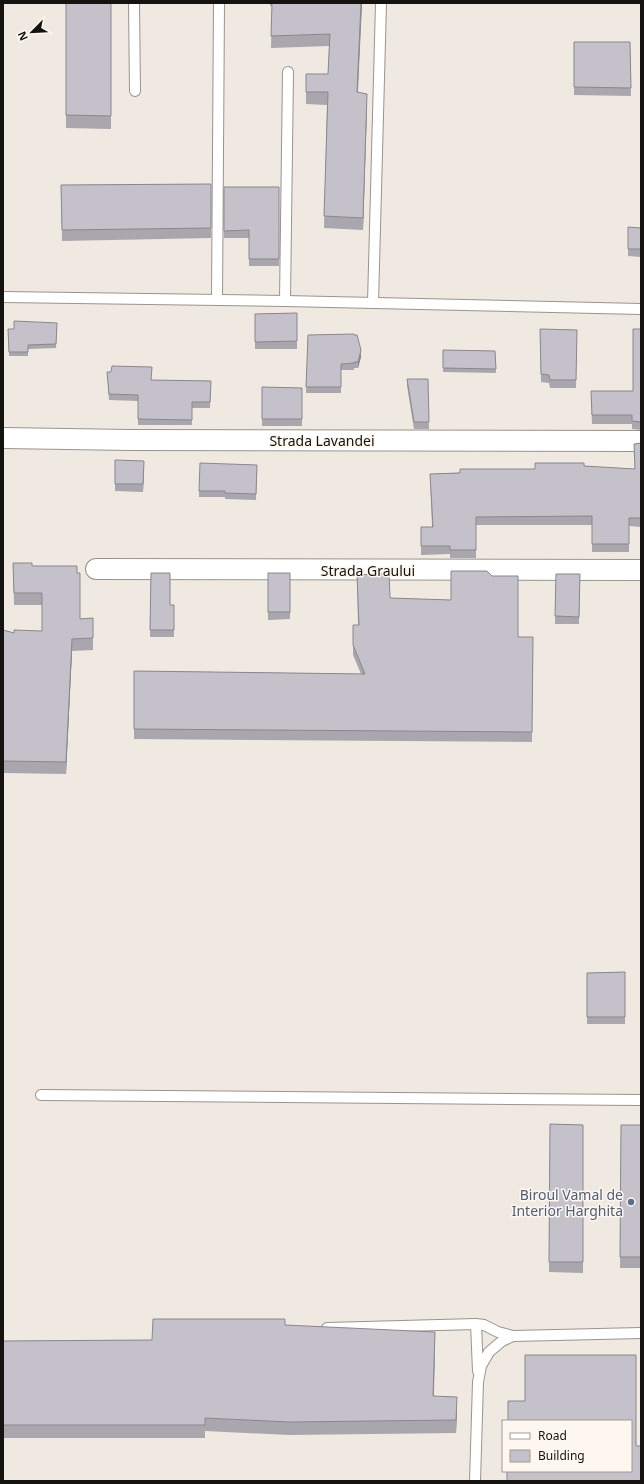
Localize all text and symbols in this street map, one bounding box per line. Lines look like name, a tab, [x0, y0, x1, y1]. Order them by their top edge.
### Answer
north arrow	[12, 12, 52, 52]
text: N	[14, 29, 31, 43]
street label: Strada Lavandei	[269, 431, 375, 450]
street label: Strada Graului	[321, 561, 415, 580]
place label: Biroul Vamal de Interior Harghita	[512, 1185, 623, 1220]
marker: Biroul Vamal de Interior Harghita	[626, 1197, 636, 1207]
legend	[502, 1420, 632, 1472]
text: Road	[538, 1427, 567, 1444]
text: Building	[538, 1447, 585, 1464]

